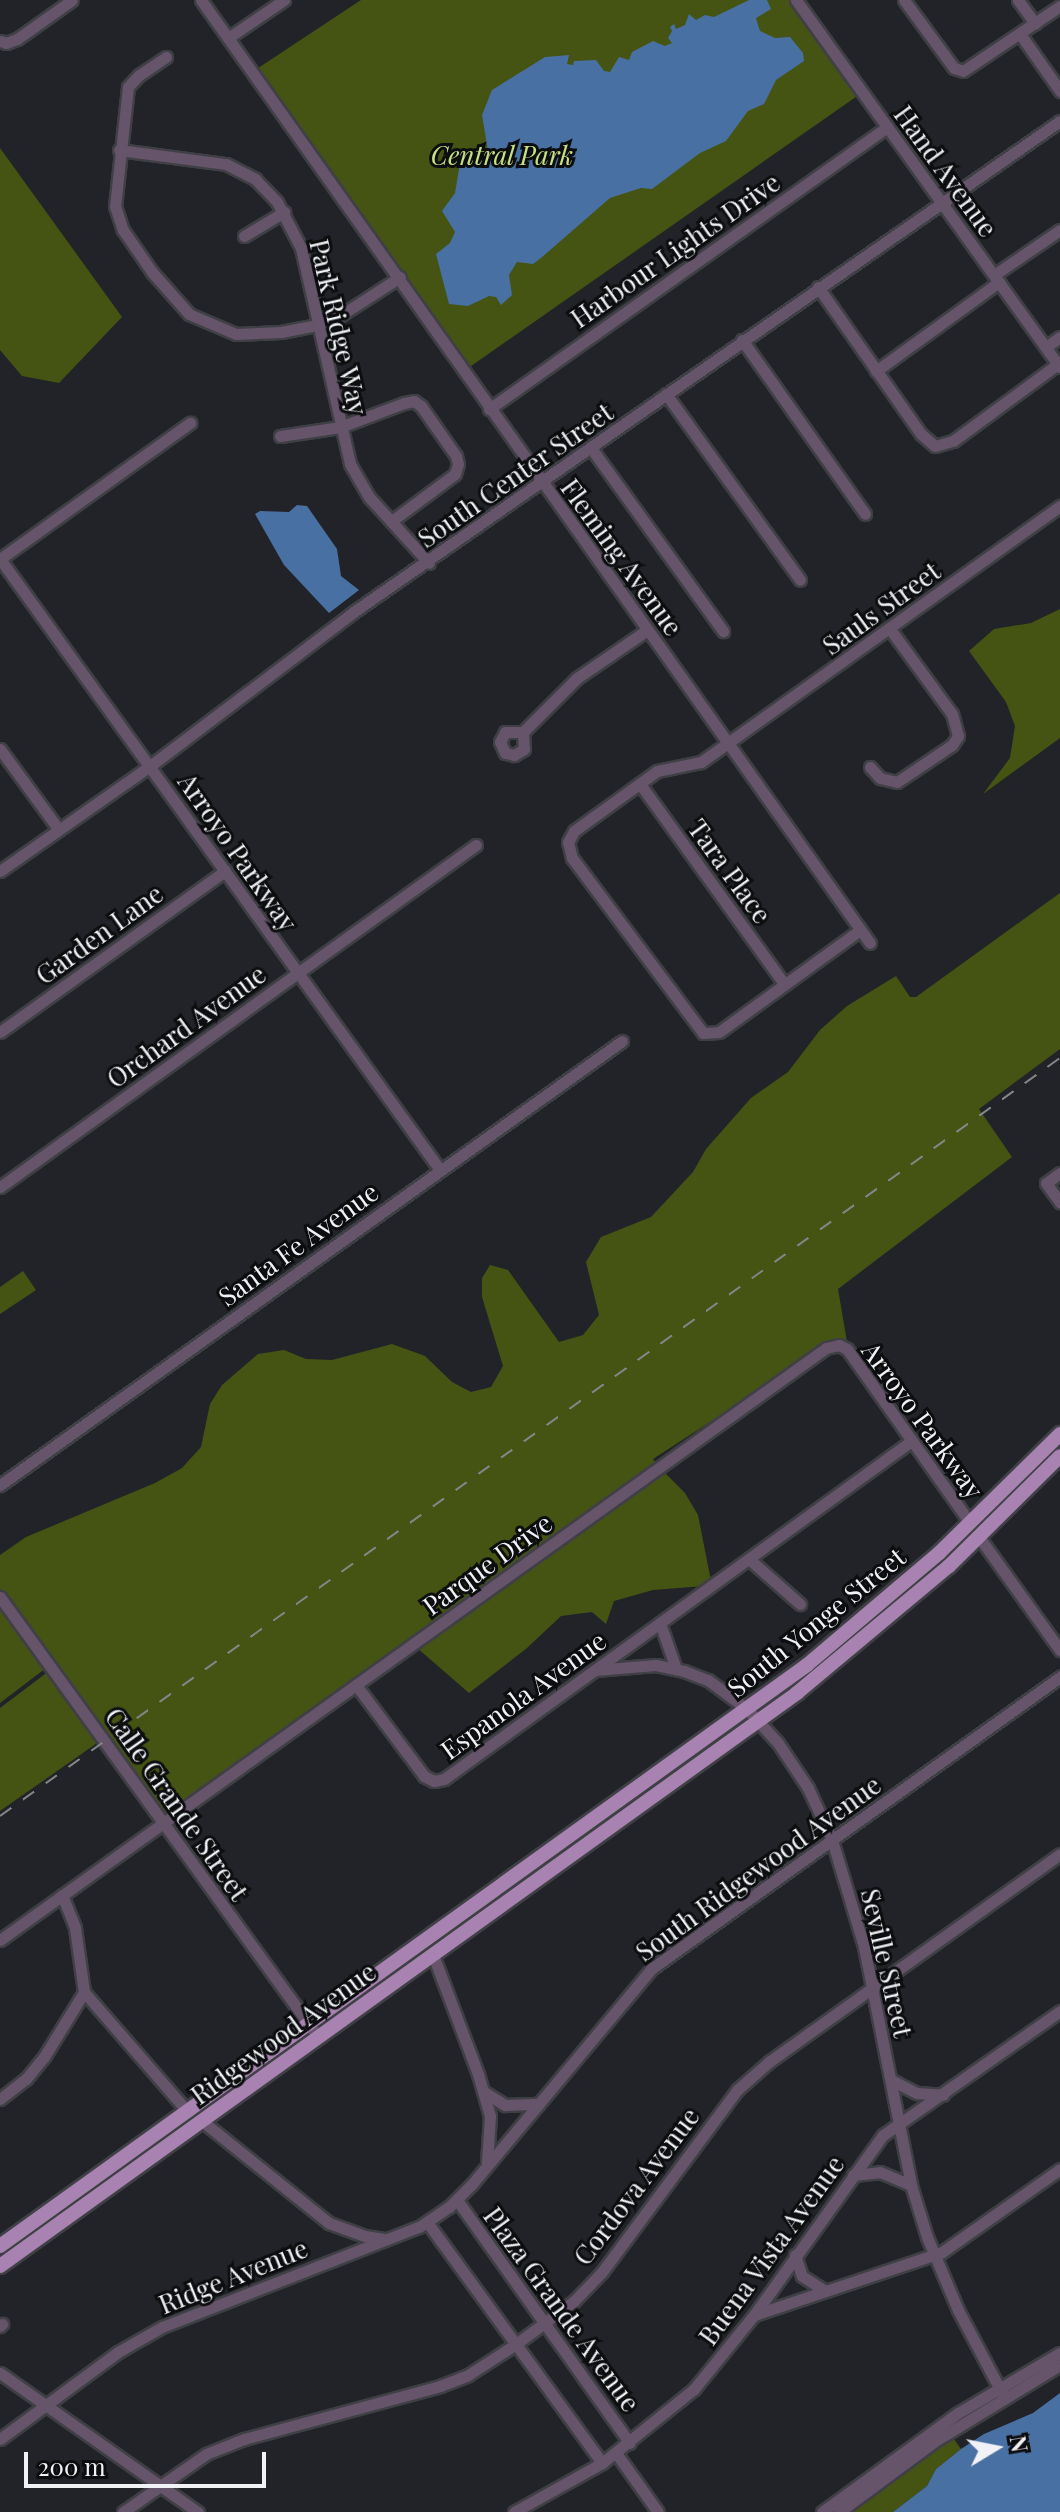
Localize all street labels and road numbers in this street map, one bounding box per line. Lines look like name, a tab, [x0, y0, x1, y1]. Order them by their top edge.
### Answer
street label: Hand Avenue	[888, 99, 1004, 243]
street label: Harbour Lights Drive	[564, 166, 786, 334]
street label: Park Ridge Way	[303, 236, 375, 418]
street label: South Center Street	[411, 396, 619, 554]
street label: Fleming Avenue	[554, 472, 690, 642]
street label: Sauls Street	[816, 555, 946, 661]
street label: Arroyo Parkway	[172, 767, 304, 937]
street label: Tara Place	[682, 813, 778, 929]
street label: Garden Lane	[29, 877, 169, 991]
street label: Orchard Avenue	[100, 958, 272, 1094]
street label: Santa Fe Avenue	[212, 1175, 384, 1313]
street label: Arroyo Parkway	[856, 1336, 990, 1504]
street label: Parque Drive	[416, 1507, 558, 1621]
street label: South Yonge Street	[721, 1541, 911, 1703]
street label: Espanola Avenue	[434, 1624, 612, 1766]
street label: Calle Grande Street	[99, 1702, 255, 1906]
street label: South Ridgewood Avenue	[629, 1768, 887, 1968]
street label: Seville Street	[855, 1886, 919, 2040]
street label: Ridgewood Avenue	[184, 1955, 382, 2111]
street label: Cordova Avenue	[566, 2101, 706, 2271]
street label: Buena Vista Avenue	[691, 2148, 851, 2352]
street label: Plaza Grande Avenue	[477, 2200, 647, 2418]
street label: Ridge Avenue	[154, 2232, 312, 2320]

